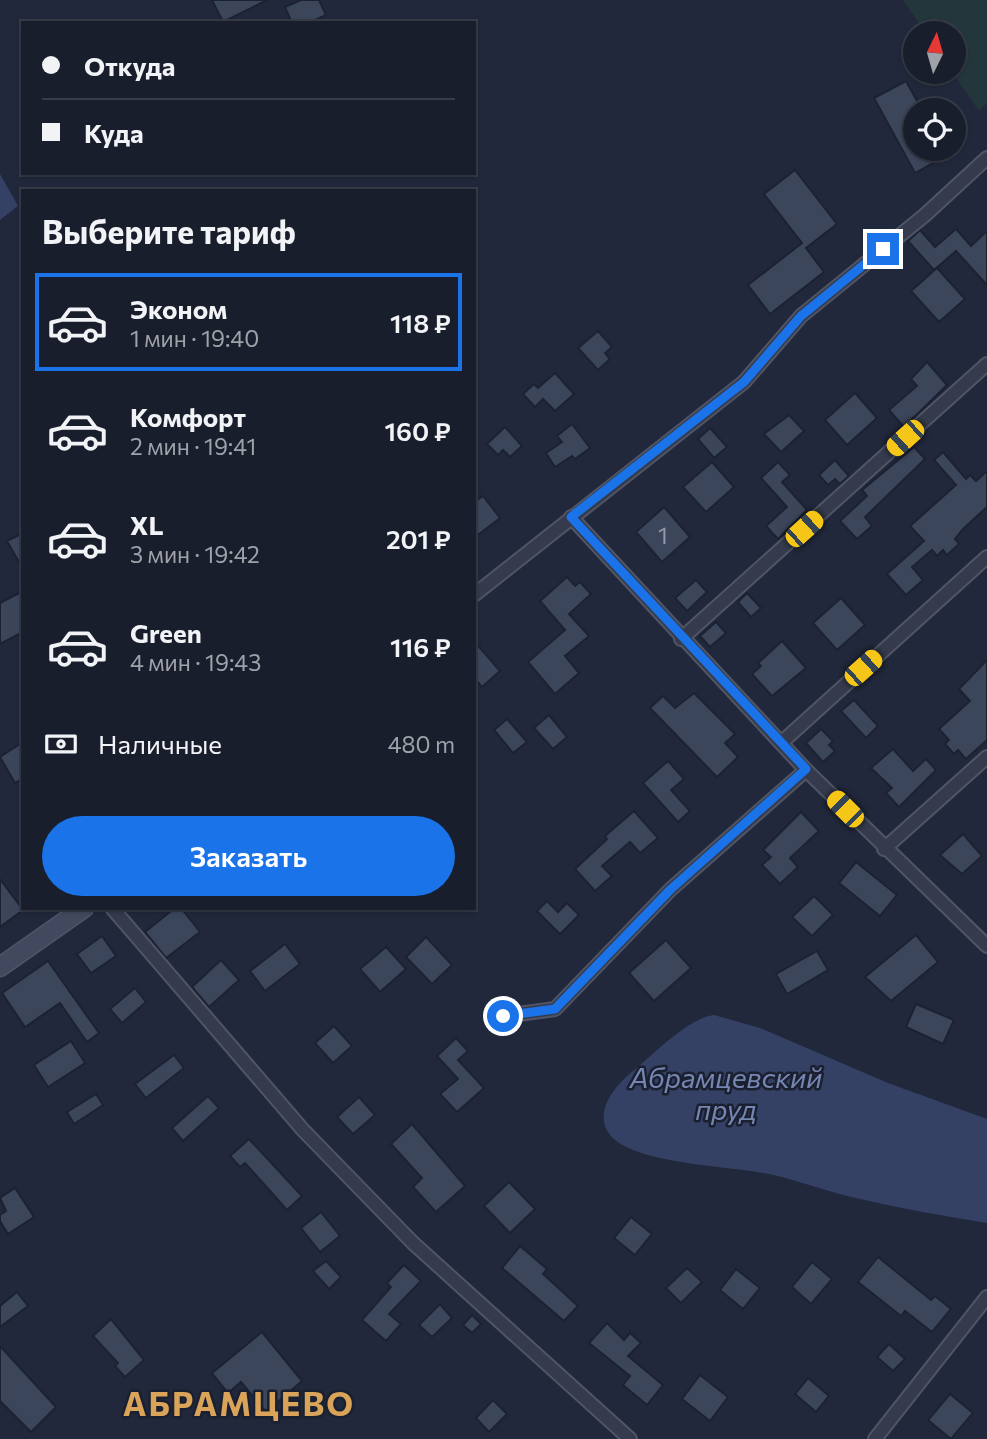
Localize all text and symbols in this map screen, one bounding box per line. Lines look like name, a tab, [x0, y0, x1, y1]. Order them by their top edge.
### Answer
north arrow	[903, 21, 966, 84]
map controls	[903, 21, 966, 161]
text: Откуда	[84, 50, 175, 81]
button: locate	[903, 98, 966, 161]
text: Куда	[84, 117, 144, 148]
text: Выберите тариф	[42, 211, 296, 251]
route end	[867, 233, 899, 265]
icon: car	[46, 291, 109, 354]
text: Эконом	[130, 293, 227, 324]
text: 118 ₽	[390, 307, 451, 338]
text: 1 мин · 19:40	[130, 324, 259, 352]
icon: car	[46, 399, 109, 462]
text: Комфорт	[130, 401, 246, 432]
text: 160 ₽	[384, 415, 451, 446]
car	[883, 416, 928, 460]
text: 2 мин · 19:41	[130, 432, 256, 460]
icon: car	[46, 507, 109, 570]
car	[782, 507, 827, 551]
text: XL	[130, 509, 164, 540]
house number: 1	[658, 521, 668, 549]
text: 201 ₽	[386, 523, 451, 554]
text: 3 мин · 19:42	[130, 540, 260, 568]
icon: car	[46, 615, 109, 678]
text: Green	[130, 617, 202, 648]
text: 116 ₽	[390, 631, 451, 662]
car	[841, 646, 886, 690]
text: 4 мин · 19:43	[130, 648, 261, 676]
icon: cash	[42, 725, 80, 763]
text: Наличные	[98, 728, 222, 759]
text: 480 m	[388, 730, 455, 758]
car	[823, 787, 868, 831]
button: Заказать	[42, 816, 455, 896]
route start	[487, 1000, 519, 1032]
water label: Абрамцевский пруд	[629, 1060, 822, 1126]
district label: АБРАМЦЕВО	[123, 1382, 355, 1423]

